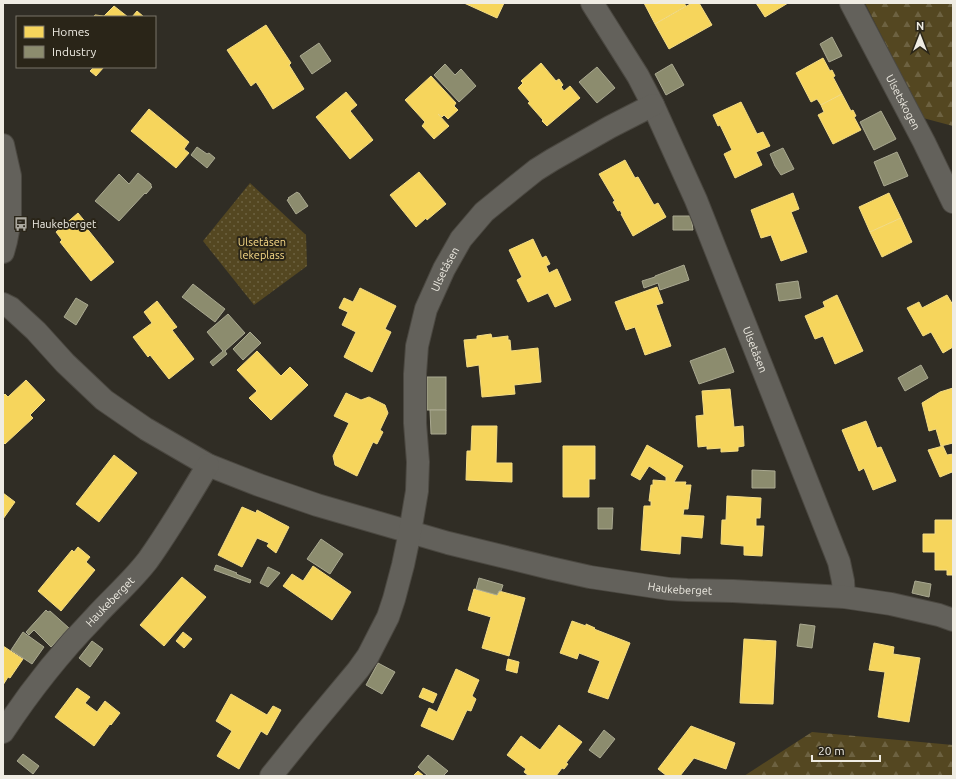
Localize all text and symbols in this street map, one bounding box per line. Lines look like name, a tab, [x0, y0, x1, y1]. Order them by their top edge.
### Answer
legend	[16, 16, 156, 68]
north arrow	[900, 16, 940, 56]
text: N	[916, 20, 924, 32]
text: Homes	[52, 25, 90, 38]
text: Industry	[52, 45, 97, 58]
street label: Ulsetskogen	[884, 72, 923, 132]
bus stop icon: Haukeberget	[13, 216, 29, 232]
place label: Haukeberget	[32, 218, 97, 230]
park label: Ulsetåsen lekeplass	[238, 236, 286, 261]
street label: Ulsetåsen	[429, 245, 461, 293]
street label: Ulsetåsen	[741, 325, 770, 374]
street label: Haukeberget	[83, 574, 137, 629]
street label: Haukeberget	[647, 580, 713, 597]
scale bar	[812, 737, 880, 763]
text: 20 m	[818, 744, 845, 757]

